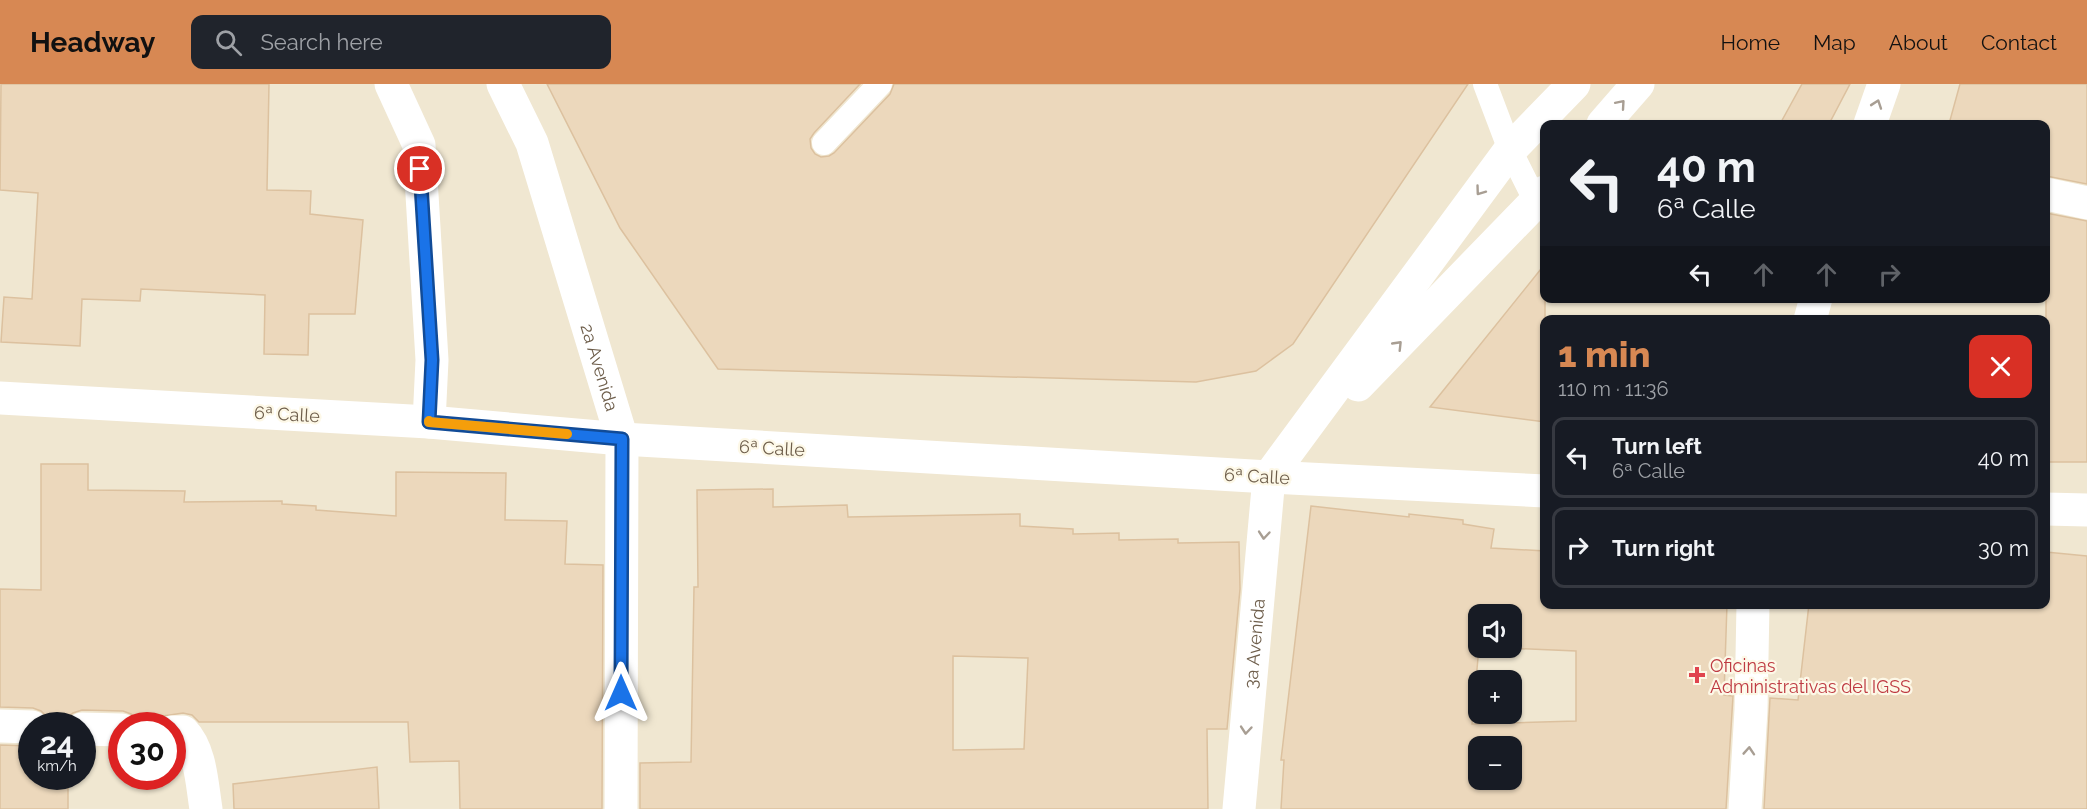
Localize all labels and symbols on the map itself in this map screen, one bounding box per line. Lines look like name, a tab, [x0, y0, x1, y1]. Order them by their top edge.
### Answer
one-way arrow	[1870, 99, 1882, 110]
one-way arrow	[1614, 100, 1625, 111]
pin	[394, 143, 445, 194]
one-way arrow	[1477, 185, 1488, 196]
street label: 2a Avenida	[577, 321, 623, 413]
one-way arrow	[1390, 341, 1401, 352]
street label: 6ª Calle	[254, 402, 321, 426]
street label: 6ª Calle	[739, 436, 806, 460]
street label: 6ª Calle	[1224, 464, 1291, 488]
one-way arrow	[1258, 531, 1271, 540]
street label: 3a Avenida	[1239, 598, 1268, 690]
place label: Oficinas Administrativas del IGSS	[1710, 655, 1911, 697]
position arrow	[589, 661, 653, 725]
marker: Oficinas Administrativas del IGSS	[1688, 666, 1706, 684]
speed limit sign: 30	[108, 712, 186, 790]
one-way arrow	[1240, 725, 1253, 734]
one-way arrow	[1742, 746, 1755, 755]

